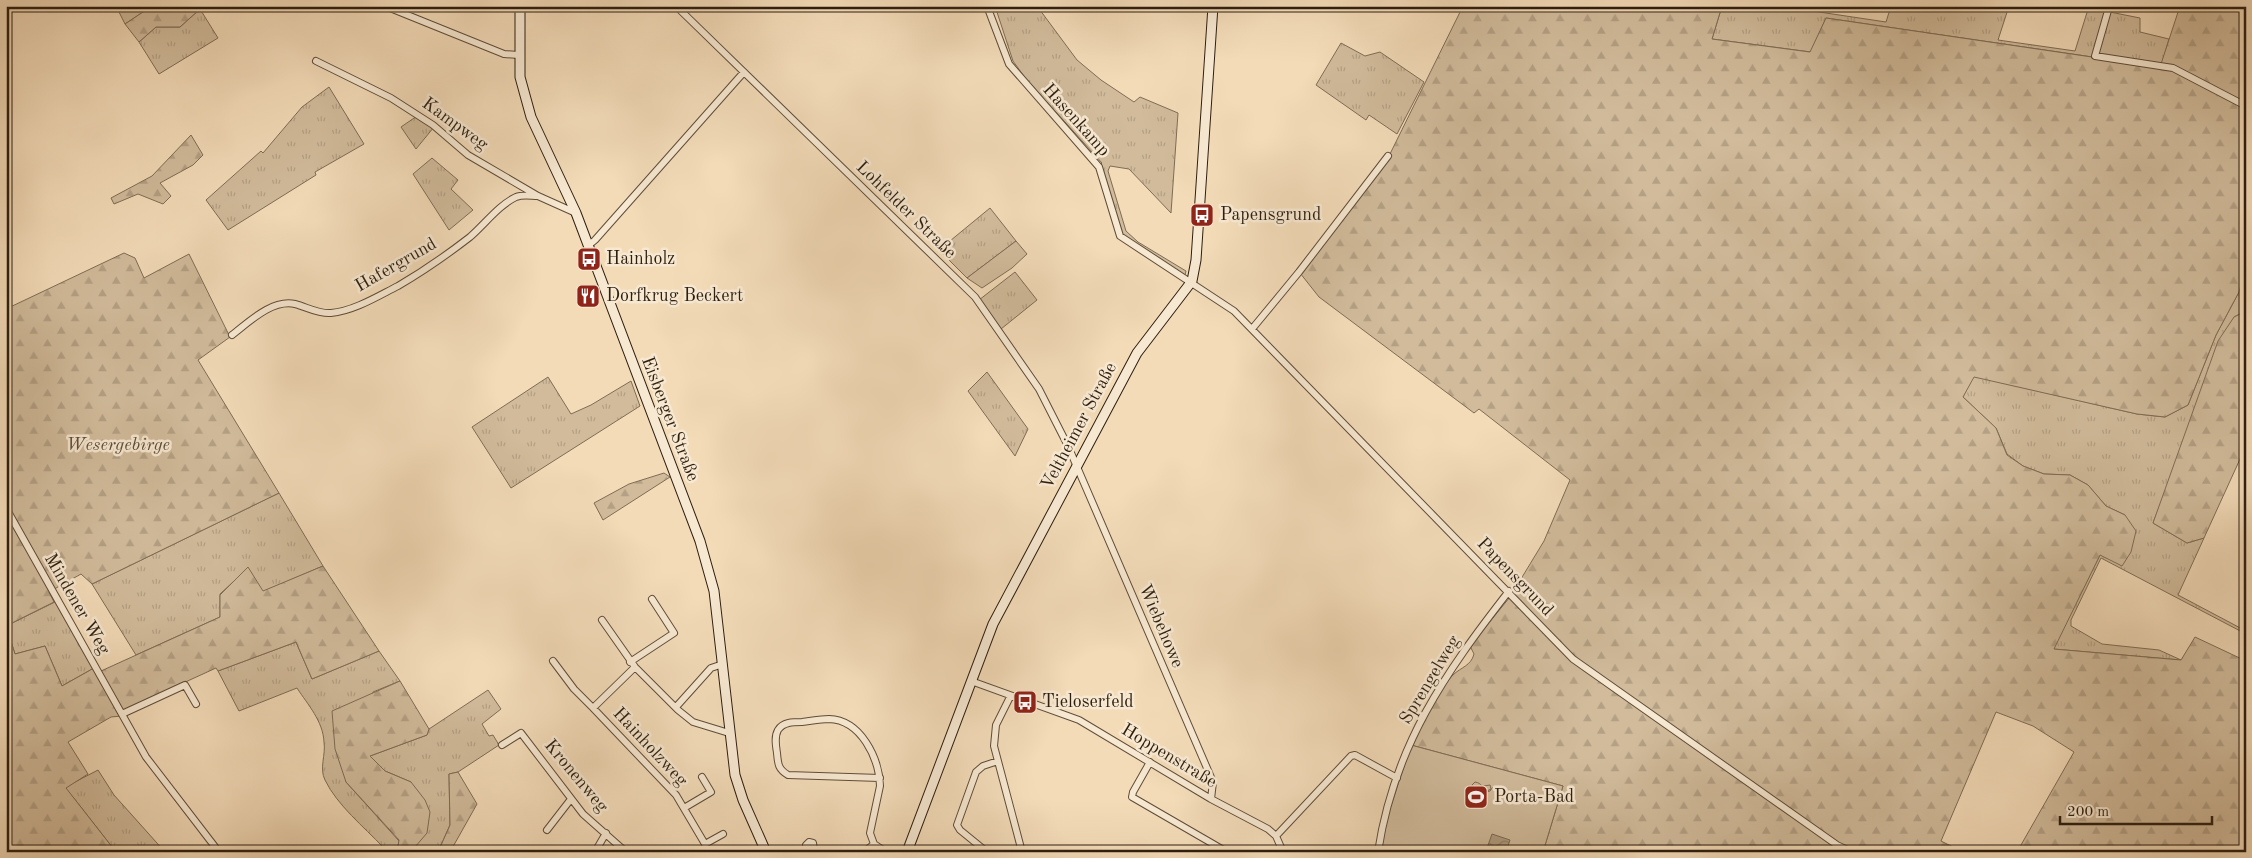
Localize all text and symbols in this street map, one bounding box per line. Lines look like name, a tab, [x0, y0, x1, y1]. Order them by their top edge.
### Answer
street label: Hasenkamp	[1039, 80, 1113, 160]
street label: Kampweg	[419, 94, 492, 154]
street label: Lohfelder Straße	[852, 158, 960, 262]
bus stop icon: Papensgrund	[1189, 202, 1215, 228]
place label: Papensgrund	[1220, 206, 1321, 224]
street label: Hafergrund	[352, 235, 440, 295]
bus stop icon: Hainholz	[576, 246, 602, 272]
place label: Hainholz	[606, 250, 675, 268]
restaurant icon: Dorfkrug Beckert	[575, 283, 601, 309]
place label: Dorfkrug Beckert	[606, 287, 743, 305]
street label: Eisberger Straße	[638, 354, 702, 484]
street label: Veltheimer Straße	[1038, 360, 1120, 492]
park label: Wesergebirge	[66, 436, 170, 454]
street label: Papensgrund	[1473, 534, 1557, 620]
street label: Mindener Weg	[41, 550, 113, 658]
street label: Wiebehowe	[1135, 582, 1187, 670]
street label: Sprengelweg	[1397, 632, 1464, 727]
bus stop icon: Tieloserfeld	[1012, 689, 1038, 715]
place label: Tieloserfeld	[1042, 693, 1134, 711]
street label: Hainholzweg	[609, 704, 691, 790]
street label: Hoppenstraße	[1118, 720, 1220, 792]
street label: Kronenweg	[541, 736, 612, 816]
sports icon: Porta-Bad	[1463, 784, 1489, 810]
place label: Porta-Bad	[1494, 788, 1574, 806]
scale bar	[2060, 793, 2212, 825]
text: 200 m	[2067, 805, 2109, 820]

